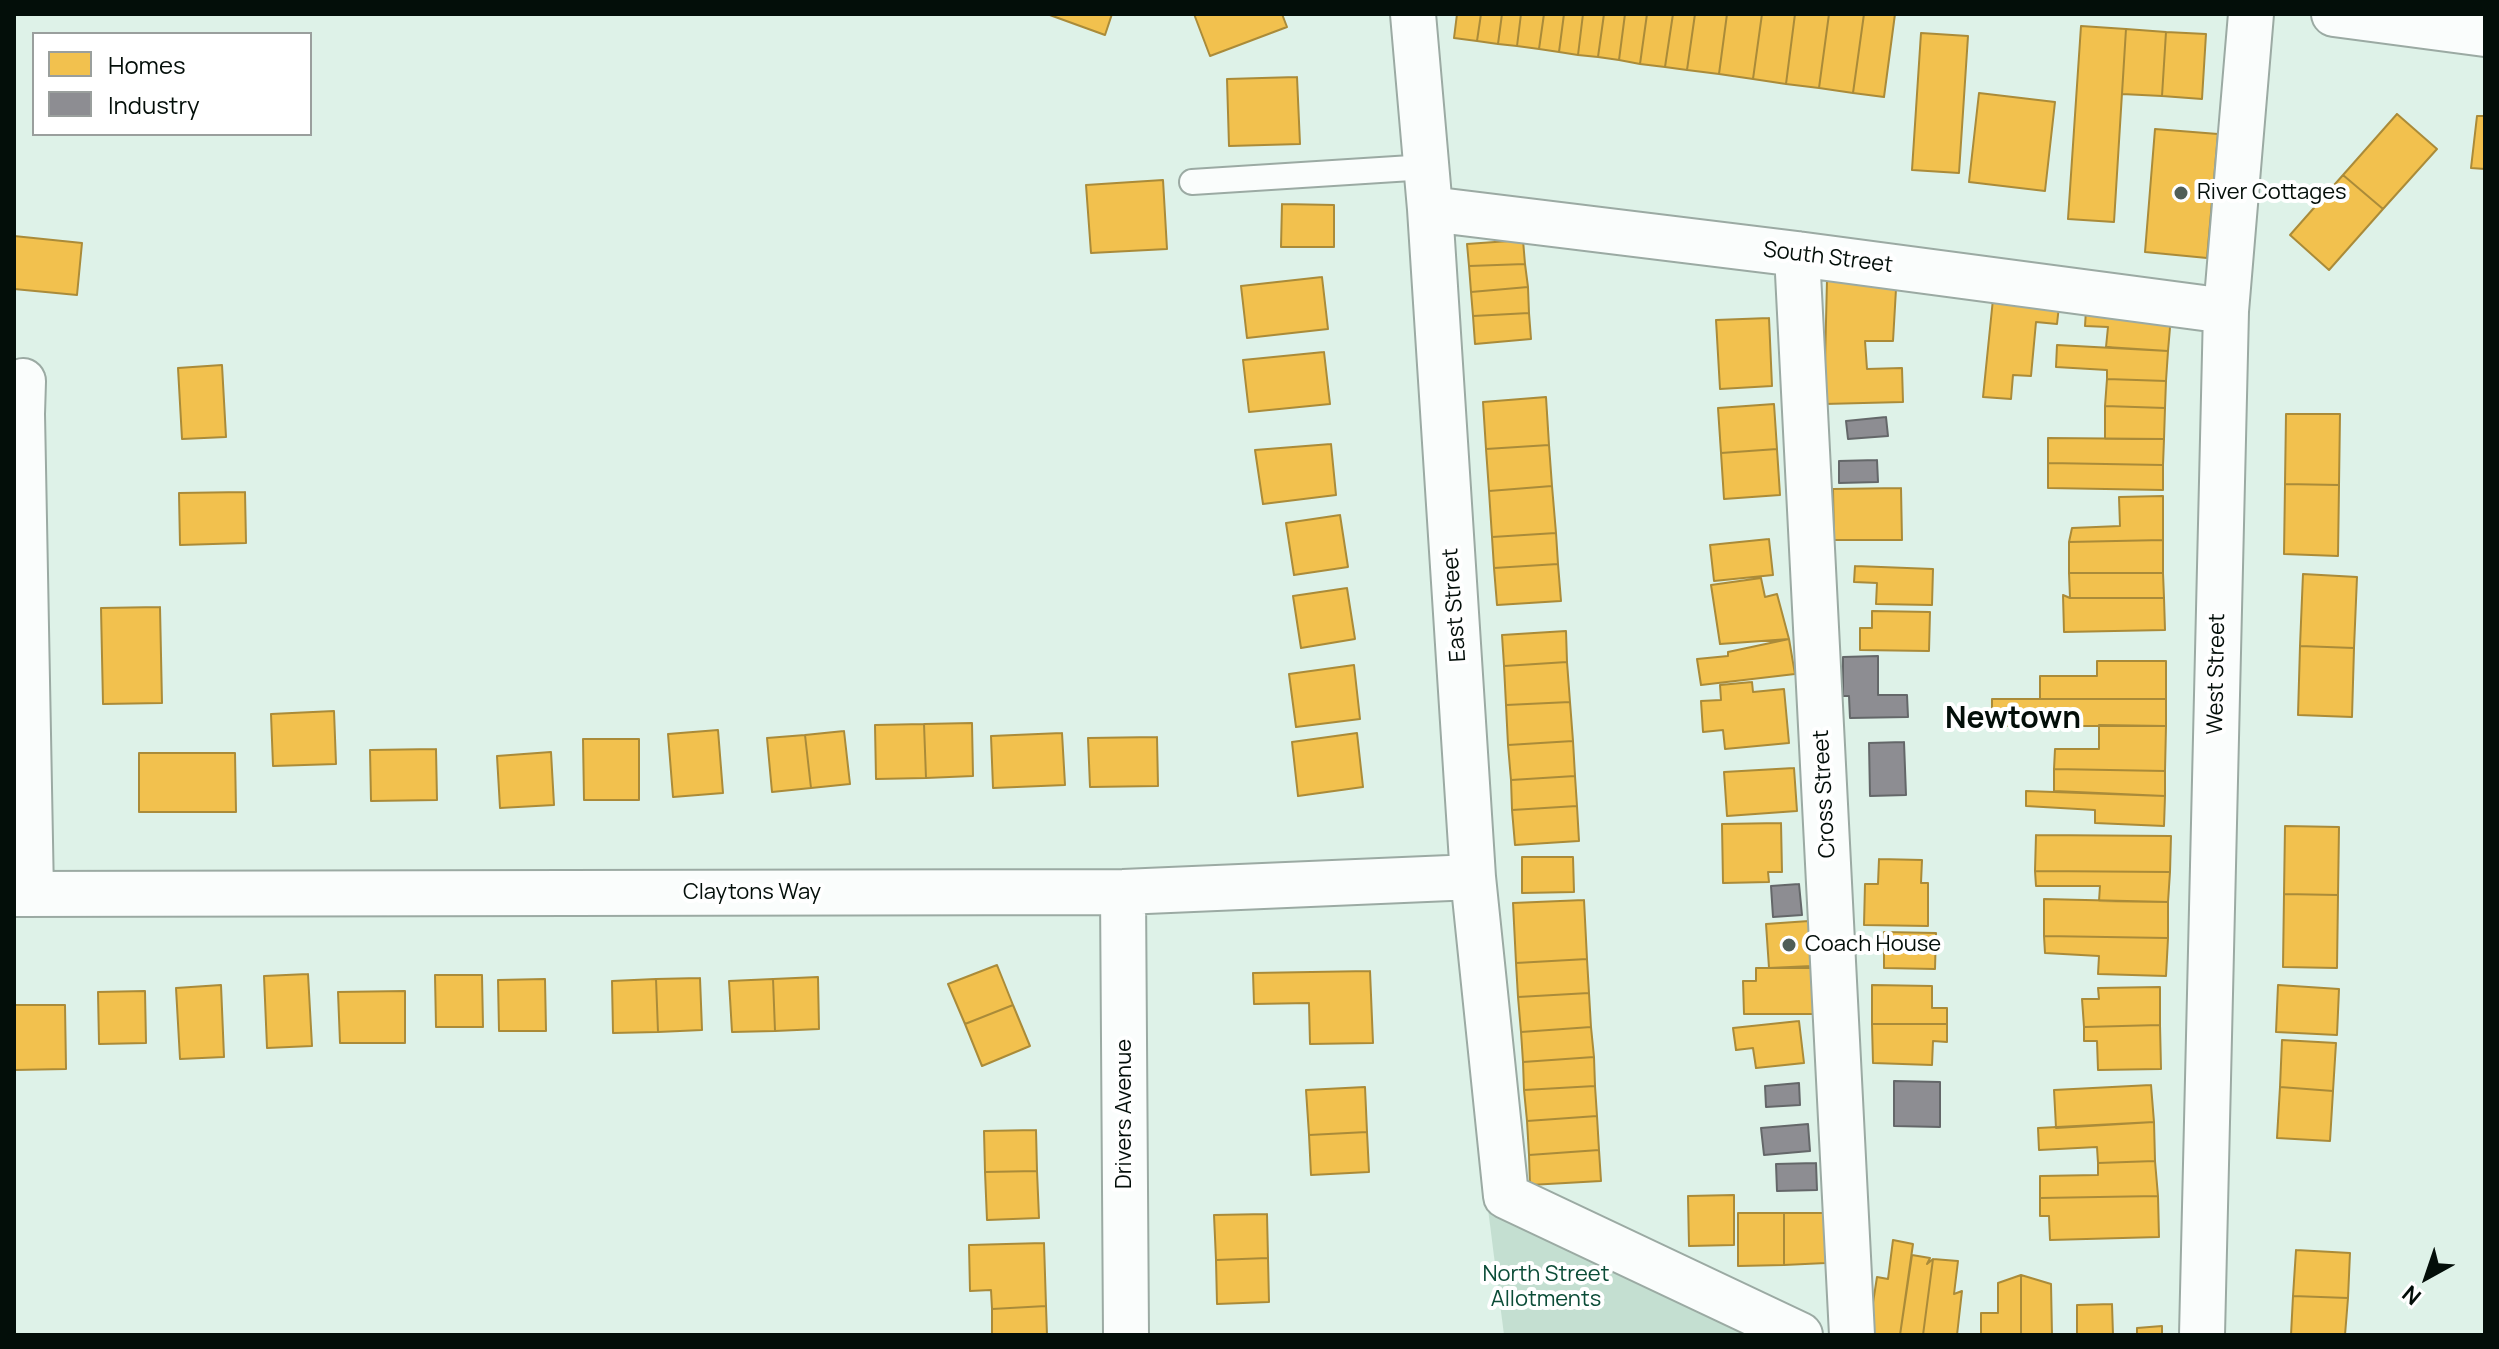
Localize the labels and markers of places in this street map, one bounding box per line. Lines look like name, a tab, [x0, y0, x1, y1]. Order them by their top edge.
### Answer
place label: River Cottages	[2197, 180, 2347, 206]
marker: River Cottages	[2172, 184, 2190, 202]
place label: Coach House	[1805, 932, 1941, 958]
marker: Coach House	[1780, 936, 1798, 954]

